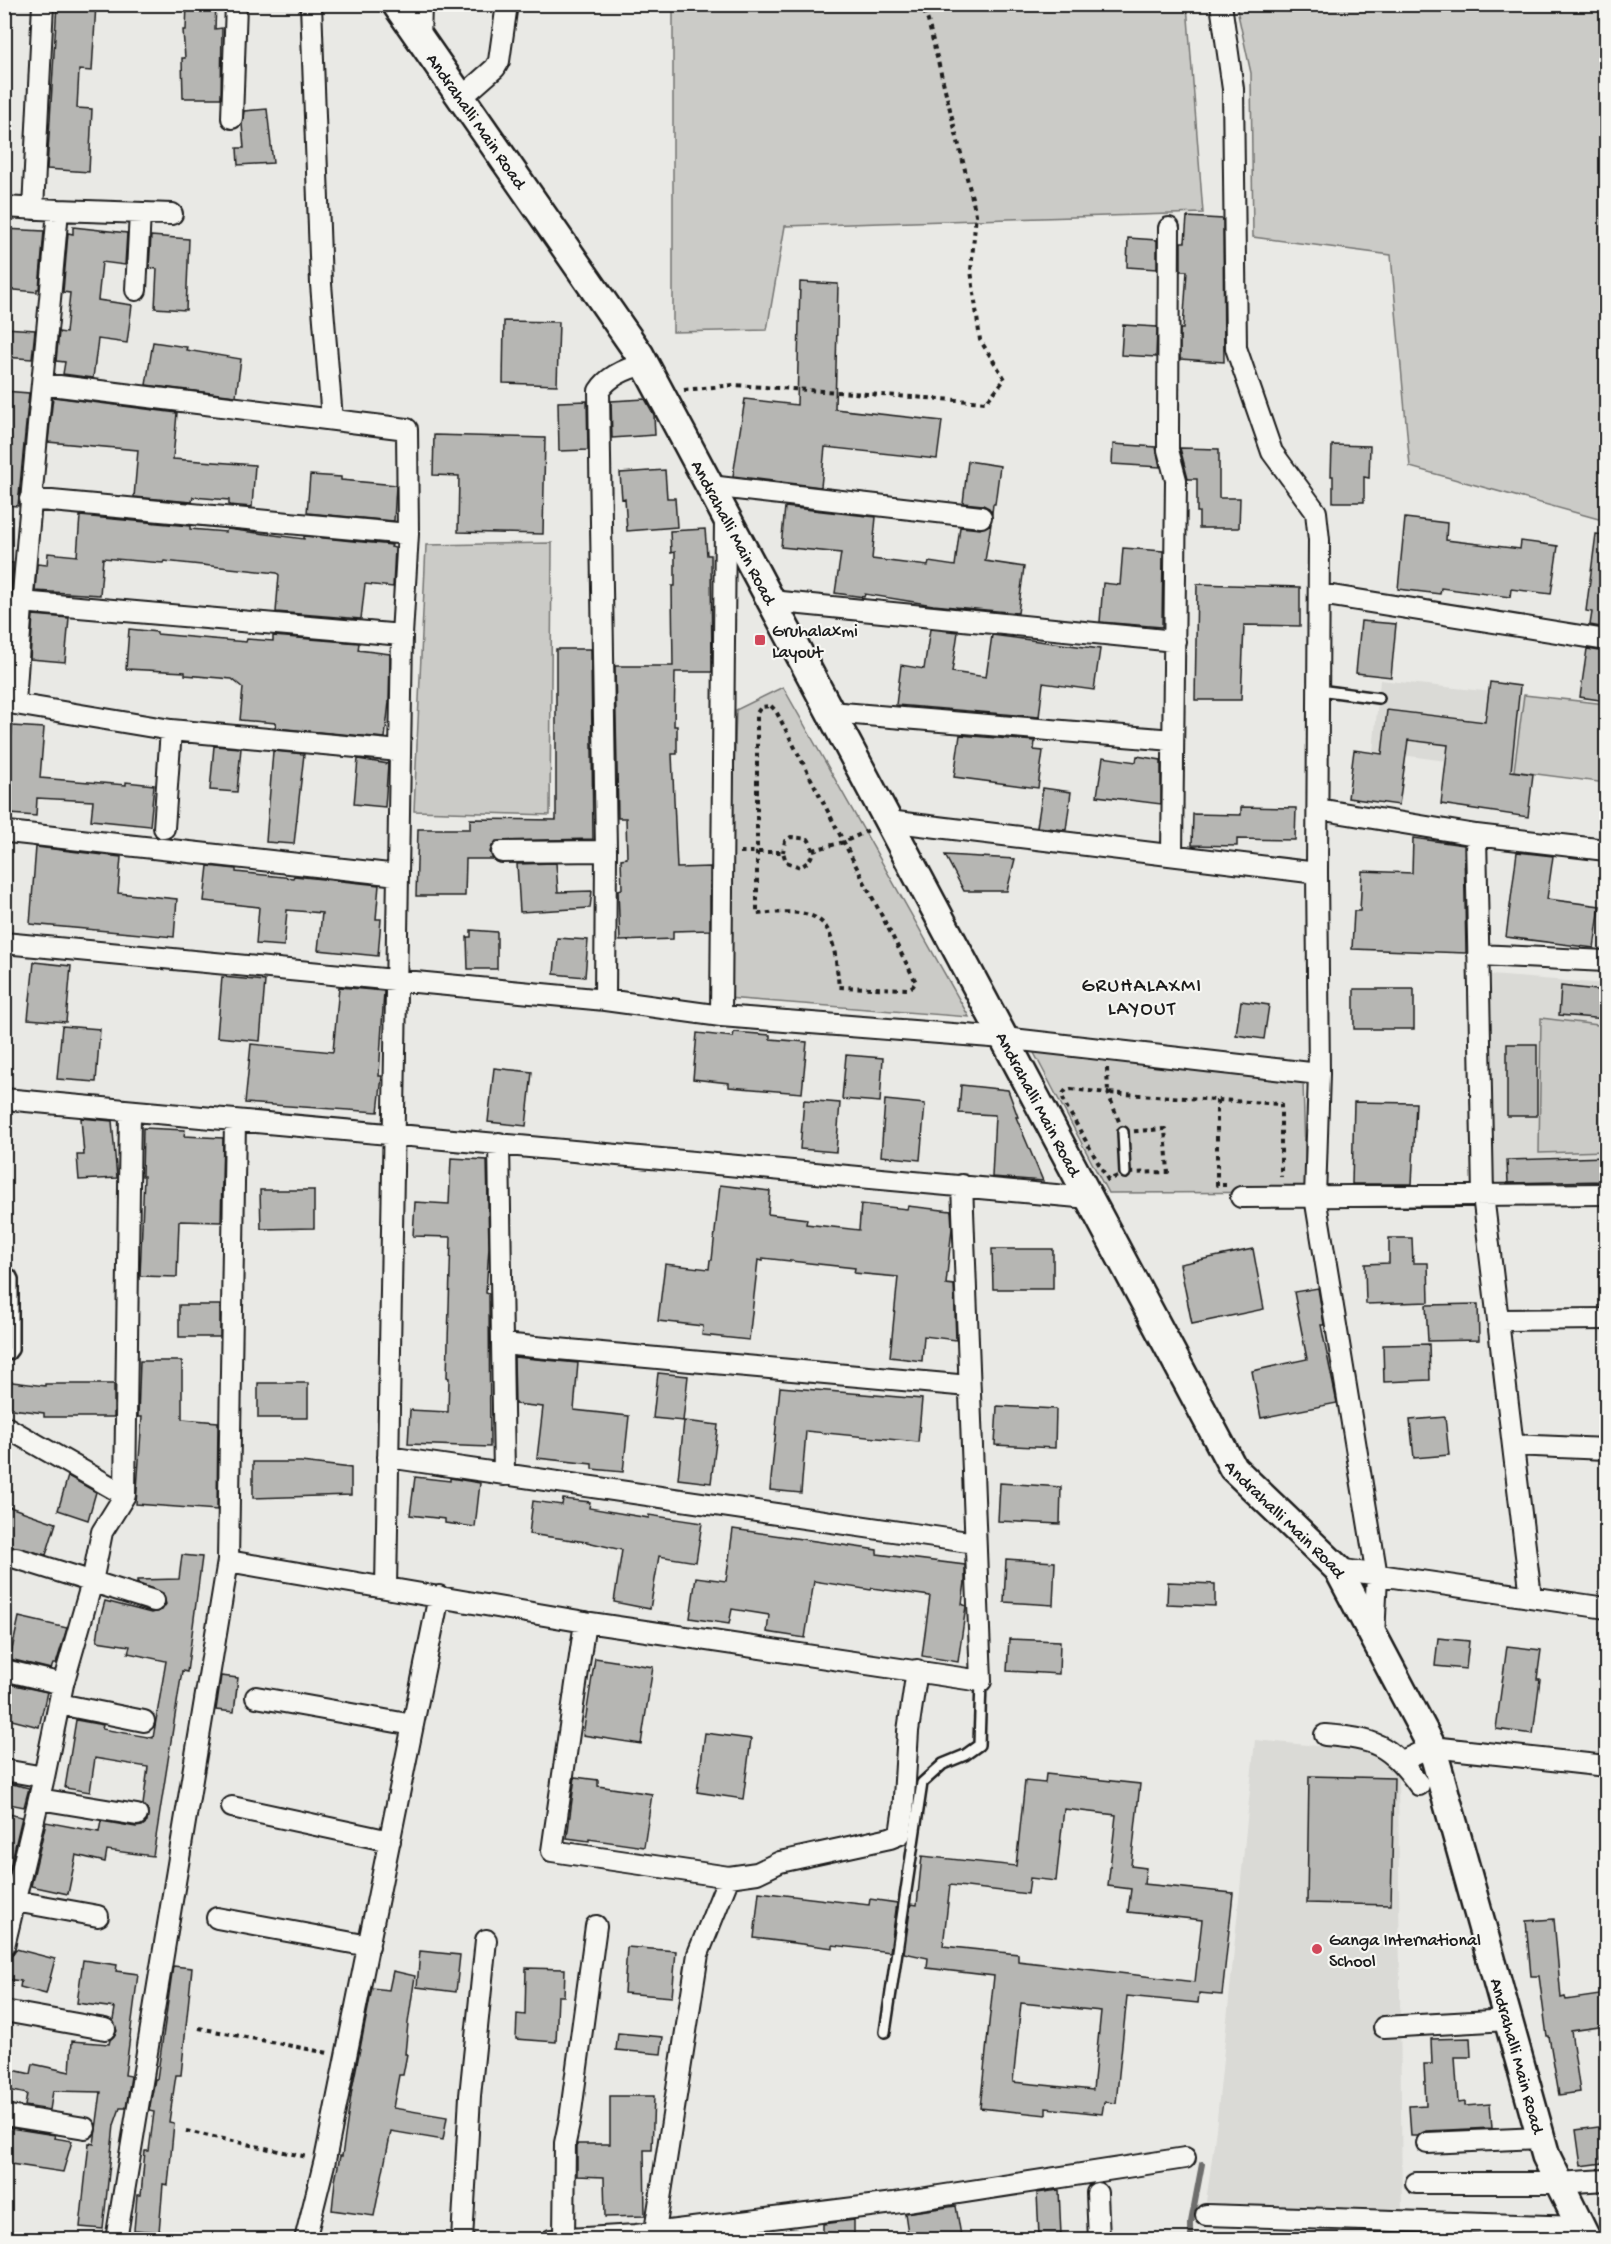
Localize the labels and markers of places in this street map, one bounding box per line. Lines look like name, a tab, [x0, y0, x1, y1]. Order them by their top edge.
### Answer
place label: Gruhalaxmi Layout	[772, 622, 858, 664]
marker: Gruhalaxmi Layout	[753, 633, 767, 647]
place label: Ganga International School	[1329, 1931, 1481, 1973]
marker: Ganga International School	[1310, 1942, 1324, 1956]

